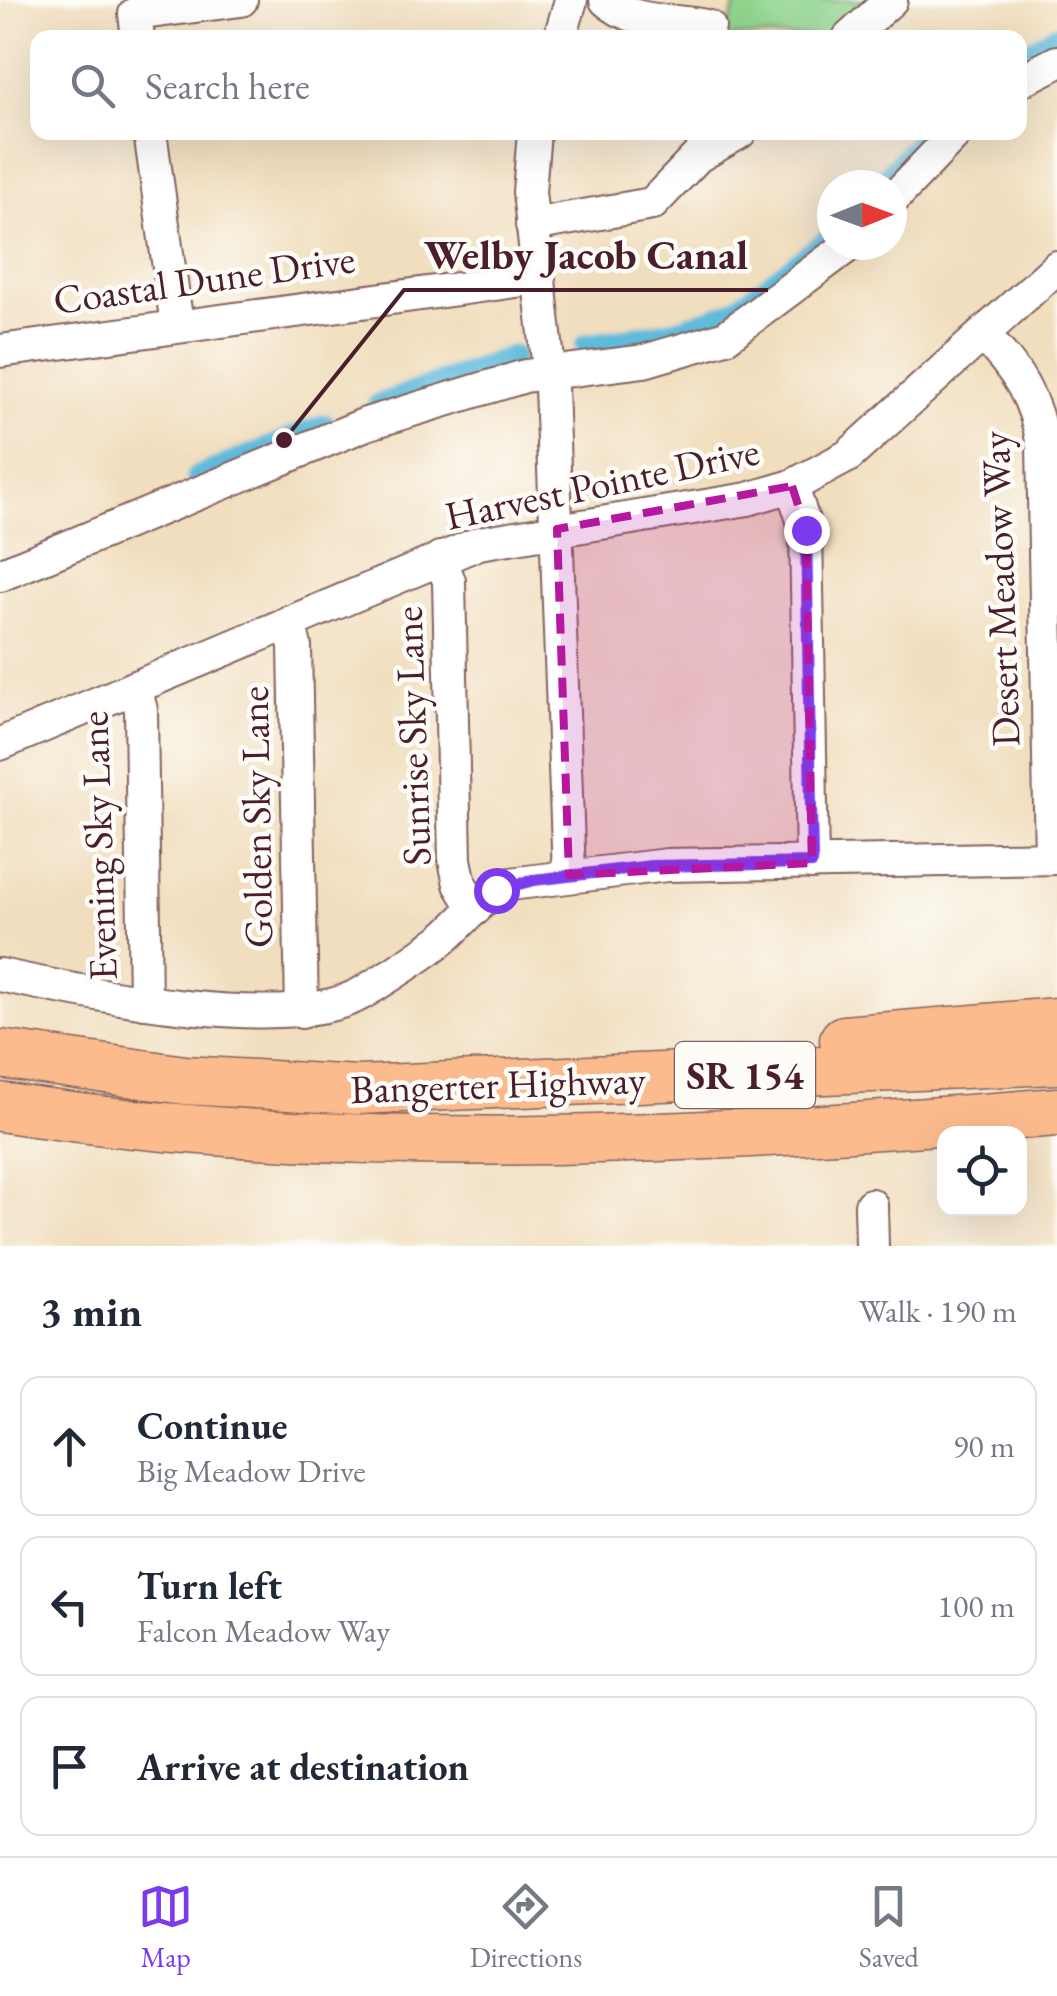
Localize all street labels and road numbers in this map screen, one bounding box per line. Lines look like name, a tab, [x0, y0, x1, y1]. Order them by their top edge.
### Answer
street label: Coastal Dune Drive	[50, 232, 358, 326]
street label: Harvest Pointe Drive	[440, 424, 764, 542]
street label: Desert Meadow Way	[968, 430, 1031, 748]
street label: Sunrise Sky Lane	[381, 605, 443, 867]
street label: Golden Sky Lane	[228, 686, 284, 948]
street label: Evening Sky Lane	[67, 710, 129, 982]
road number: SR 154	[675, 1042, 815, 1108]
street label: Bangerter Highway	[349, 1053, 647, 1115]

